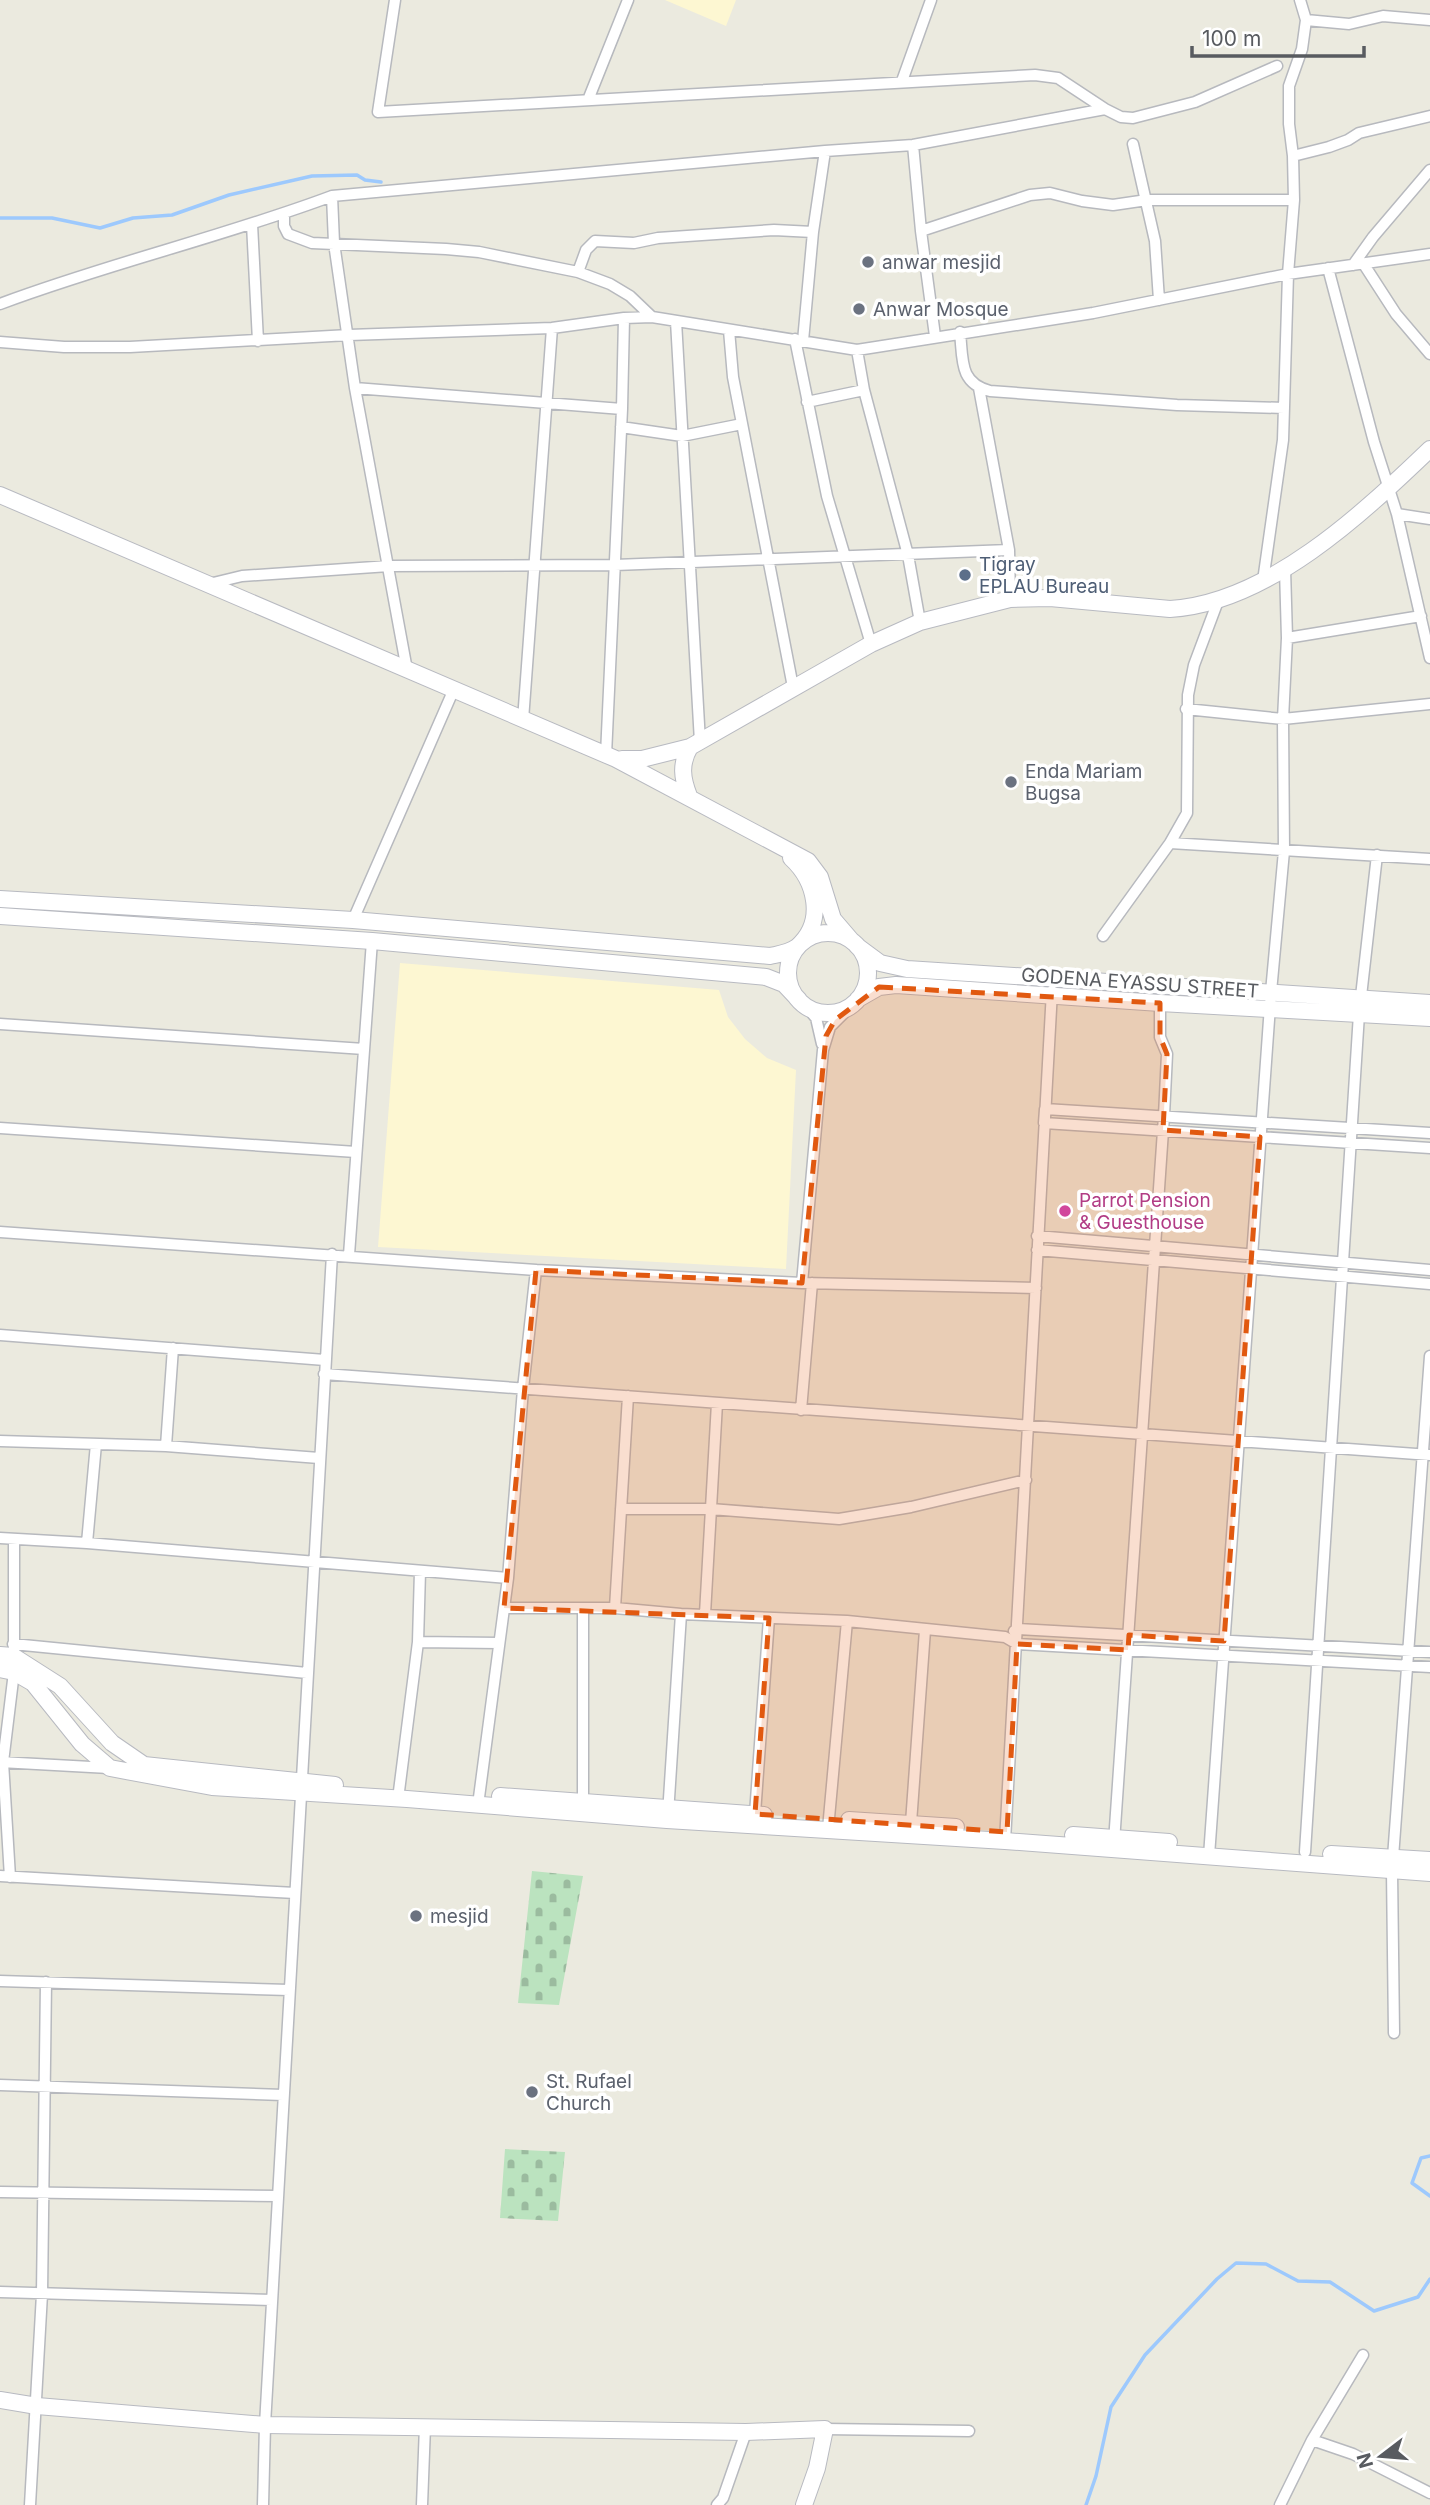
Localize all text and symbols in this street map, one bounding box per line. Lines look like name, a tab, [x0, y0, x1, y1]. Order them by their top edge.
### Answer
scale bar	[1192, 14, 1364, 58]
text: 100 m	[1202, 26, 1261, 51]
place label: anwar mesjid	[882, 251, 1001, 274]
marker: anwar mesjid	[860, 254, 876, 270]
place label: Anwar Mosque	[873, 298, 1009, 321]
marker: Anwar Mosque	[851, 301, 867, 317]
place label: Tigray EPLAU Bureau	[979, 553, 1109, 598]
marker: Tigray EPLAU Bureau	[957, 567, 973, 583]
place label: Enda Mariam Bugsa	[1025, 760, 1143, 805]
marker: Enda Mariam Bugsa	[1003, 774, 1019, 790]
street label: GODENA EYASSU STREET	[1020, 963, 1260, 1003]
place label: Parrot Pension & Guesthouse	[1079, 1189, 1211, 1234]
marker: Parrot Pension & Guesthouse	[1057, 1203, 1073, 1219]
place label: mesjid	[430, 1905, 489, 1928]
marker: mesjid	[408, 1908, 424, 1924]
place label: St. Rufael Church	[546, 2070, 632, 2115]
marker: St. Rufael Church	[524, 2084, 540, 2100]
north arrow	[1346, 2421, 1416, 2491]
text: N	[1352, 2450, 1378, 2471]

